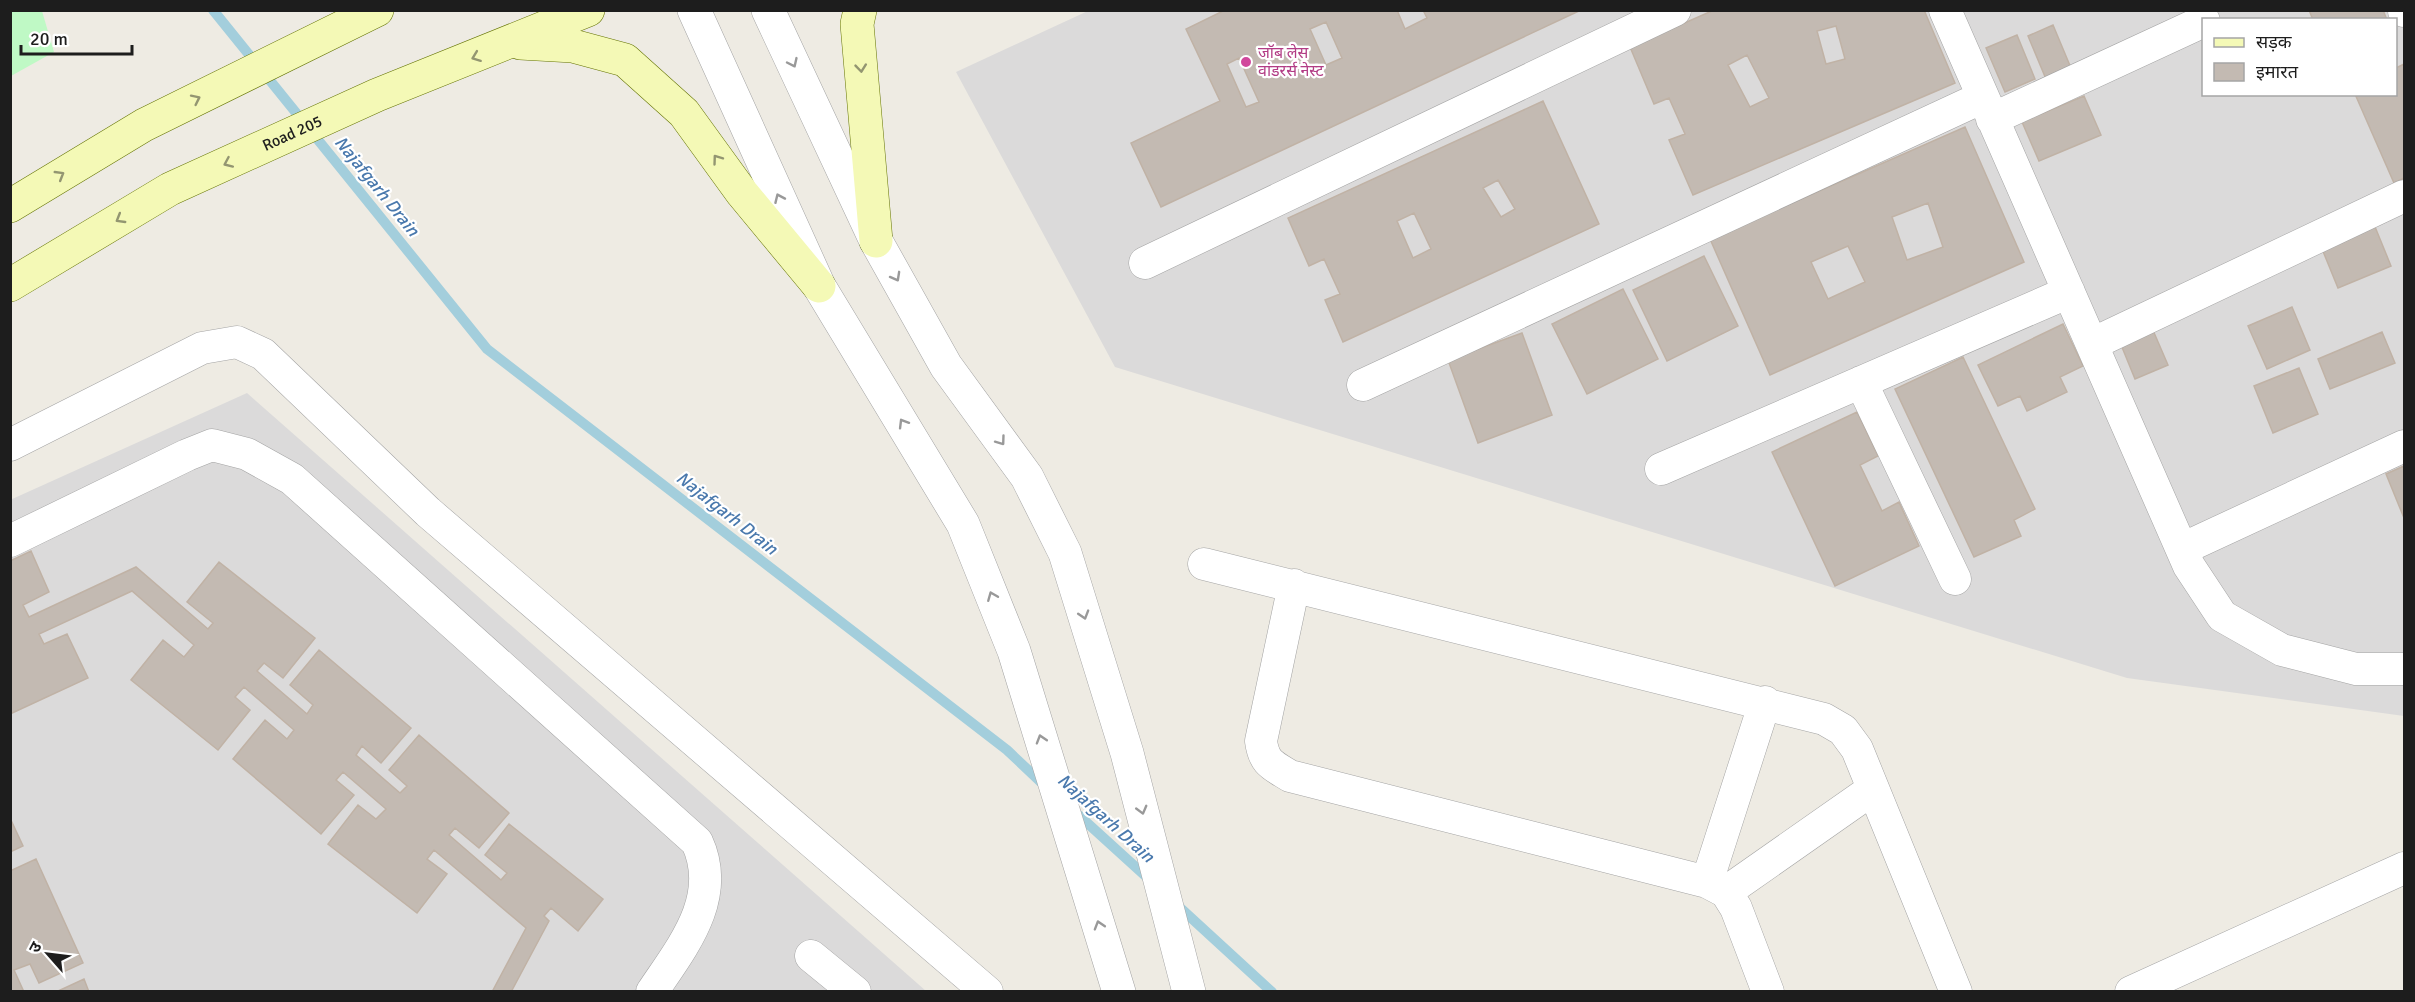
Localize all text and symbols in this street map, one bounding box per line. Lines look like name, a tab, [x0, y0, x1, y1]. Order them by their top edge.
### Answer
scale bar	[21, 18, 132, 56]
legend	[2202, 18, 2397, 96]
text: 20 m	[30, 28, 68, 50]
text: सड़क	[2256, 31, 2293, 53]
place label: जॉब लेस वांडरर्स नेस्ट	[1258, 43, 1325, 81]
one-way arrow	[471, 50, 482, 62]
marker: जॉब लेस वांडरर्स नेस्ट	[1239, 55, 1253, 69]
one-way arrow	[785, 57, 797, 68]
text: इमारत	[2256, 61, 2299, 83]
one-way arrow	[854, 64, 867, 73]
one-way arrow	[190, 94, 201, 106]
street label: Road 205	[259, 111, 326, 156]
water label: Najafgarh Drain	[330, 131, 425, 241]
one-way arrow	[713, 154, 724, 165]
one-way arrow	[223, 155, 234, 167]
one-way arrow	[54, 172, 65, 183]
one-way arrow	[774, 193, 786, 204]
one-way arrow	[116, 211, 126, 223]
one-way arrow	[889, 270, 900, 281]
one-way arrow	[899, 419, 911, 429]
one-way arrow	[993, 434, 1004, 445]
water label: Najafgarh Drain	[672, 467, 783, 560]
one-way arrow	[987, 592, 999, 603]
one-way arrow	[1077, 609, 1089, 620]
one-way arrow	[1036, 734, 1048, 745]
water label: Najafgarh Drain	[1053, 769, 1160, 868]
one-way arrow	[1135, 804, 1147, 815]
one-way arrow	[1094, 920, 1106, 931]
north arrow	[18, 924, 78, 984]
text: उ	[25, 938, 47, 956]

